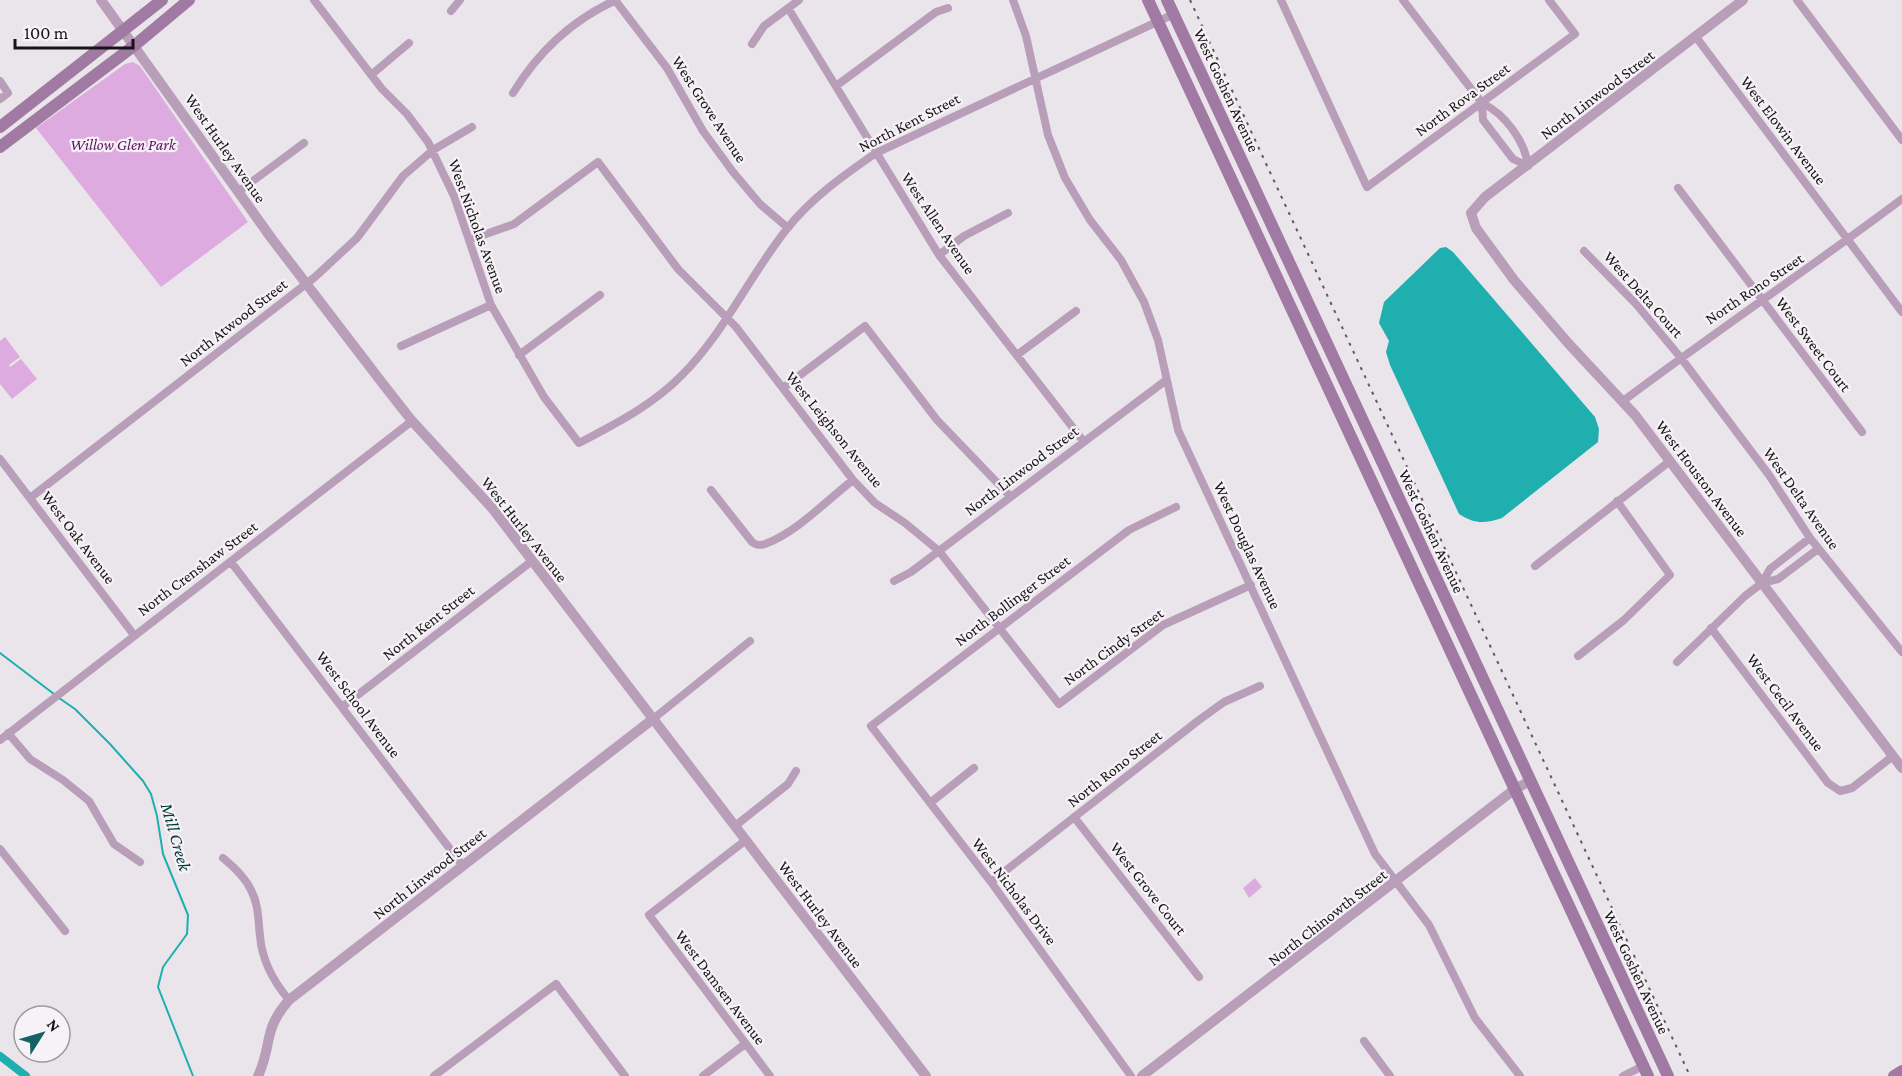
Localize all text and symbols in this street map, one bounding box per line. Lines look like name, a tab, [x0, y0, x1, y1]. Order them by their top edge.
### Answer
scale bar	[15, 12, 134, 50]
text: 100 m	[24, 23, 69, 43]
street label: West Goshen Avenue	[1190, 26, 1263, 155]
street label: North Linwood Street	[1537, 46, 1658, 143]
street label: West Grove Avenue	[669, 53, 750, 166]
street label: North Rova Street	[1412, 59, 1513, 139]
street label: West Elowin Avenue	[1737, 73, 1830, 188]
street label: North Kent Street	[856, 89, 963, 155]
street label: West Hurley Avenue	[181, 91, 270, 207]
park label: Willow Glen Park	[70, 136, 177, 153]
street label: West Nicholas Avenue	[445, 157, 510, 296]
street label: West Allen Avenue	[898, 169, 979, 277]
street label: West Delta Court	[1601, 248, 1687, 341]
street label: North Rono Street	[1702, 249, 1807, 327]
street label: North Atwood Street	[176, 275, 291, 370]
street label: West Sweet Court	[1773, 294, 1855, 395]
street label: West Leighson Avenue	[782, 368, 887, 491]
street label: West Houston Avenue	[1652, 417, 1751, 540]
street label: North Linwood Street	[961, 422, 1082, 519]
street label: West Delta Avenue	[1760, 444, 1843, 552]
street label: West Goshen Avenue	[1395, 467, 1468, 596]
street label: West Hurley Avenue	[477, 473, 571, 586]
street label: West Douglas Avenue	[1210, 479, 1285, 612]
street label: West Oak Avenue	[38, 488, 119, 587]
street label: North Crenshaw Street	[134, 517, 261, 619]
street label: North Bollinger Street	[951, 551, 1074, 650]
street label: North Kent Street	[379, 581, 478, 663]
street label: North Cindy Street	[1060, 604, 1168, 689]
street label: West School Avenue	[313, 648, 404, 761]
street label: West Cecil Avenue	[1744, 650, 1828, 754]
street label: North Rono Street	[1064, 726, 1165, 810]
water label: Mill Creek	[156, 800, 196, 875]
street label: North Linwood Street	[370, 824, 489, 923]
street label: West Nicholas Drive	[969, 835, 1060, 948]
street label: West Grove Court	[1107, 839, 1191, 939]
street label: West Hurley Avenue	[774, 858, 866, 971]
street label: North Chinowth Street	[1265, 865, 1391, 969]
street label: West Goshen Avenue	[1600, 908, 1673, 1037]
street label: West Damsen Avenue	[672, 927, 769, 1048]
north arrow	[12, 1004, 72, 1064]
text: N	[44, 1016, 64, 1035]

